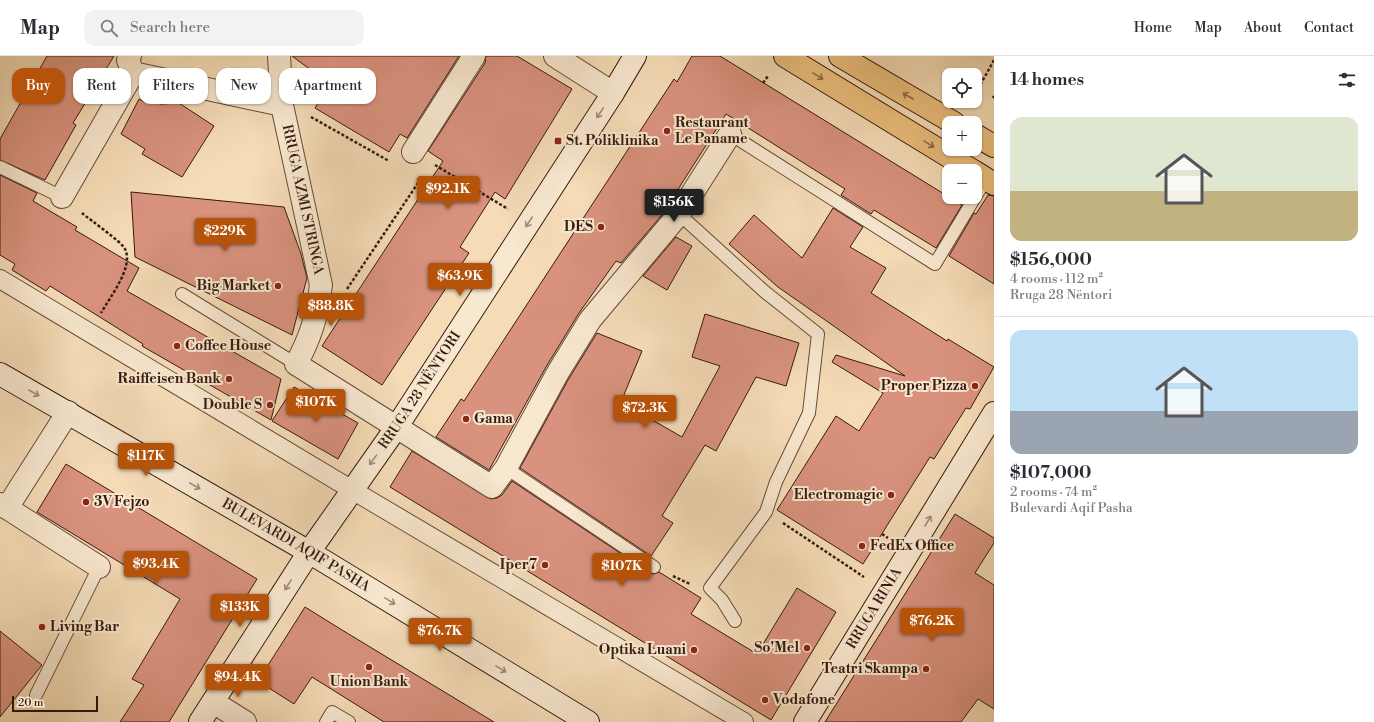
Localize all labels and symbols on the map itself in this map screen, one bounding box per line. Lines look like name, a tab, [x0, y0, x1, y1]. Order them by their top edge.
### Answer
one-way arrow	[812, 73, 824, 81]
one-way arrow	[902, 92, 914, 100]
one-way arrow	[596, 107, 604, 118]
place label: Restaurant Le Paname	[675, 114, 749, 148]
street label: RRUGA AZMI STRINGA	[277, 123, 328, 277]
marker: Restaurant Le Paname	[662, 126, 672, 136]
place label: St. Poliklinika	[566, 132, 659, 150]
marker: St. Poliklinika	[553, 136, 563, 146]
one-way arrow	[923, 141, 935, 149]
pin: $92.1K	[415, 176, 481, 210]
pin: $156K	[646, 189, 702, 223]
one-way arrow	[525, 216, 533, 227]
pin: $229K	[197, 218, 253, 252]
place label: DES	[564, 218, 593, 236]
marker: DES	[596, 222, 606, 232]
pin: $63.9K	[427, 263, 493, 297]
place label: Big Market	[197, 277, 271, 295]
marker: Big Market	[273, 281, 283, 291]
pin: $88.8K	[298, 293, 364, 327]
street label: RRUGA 28 NËNTORI	[375, 327, 466, 453]
place label: Coffee House	[185, 337, 272, 355]
marker: Coffee House	[172, 341, 182, 351]
place label: Raiffeisen Bank	[118, 370, 221, 388]
marker: Raiffeisen Bank	[224, 374, 234, 384]
place label: Proper Pizza	[881, 377, 967, 395]
marker: Proper Pizza	[970, 381, 980, 391]
pin: $107K	[288, 389, 344, 423]
one-way arrow	[28, 390, 40, 397]
pin: $72.3K	[612, 395, 678, 429]
place label: Double S	[203, 396, 262, 414]
marker: Double S	[265, 400, 275, 410]
place label: Gama	[474, 410, 513, 428]
marker: Gama	[461, 414, 471, 424]
pin: $117K	[118, 443, 174, 477]
one-way arrow	[369, 454, 377, 465]
one-way arrow	[189, 483, 201, 491]
place label: Electromagic	[794, 486, 883, 504]
marker: Electromagic	[886, 490, 896, 500]
place label: 3V Fejzo	[94, 493, 150, 511]
street label: BULEVARDI AQIF PASHA	[218, 494, 374, 596]
marker: 3V Fejzo	[81, 497, 91, 507]
one-way arrow	[924, 515, 932, 527]
place label: FedEx Office	[870, 537, 955, 555]
marker: FedEx Office	[857, 541, 867, 551]
pin: $93.4K	[123, 551, 189, 585]
pin: $107K	[594, 553, 650, 587]
place label: Iper7	[500, 556, 538, 574]
marker: Iper7	[540, 560, 550, 570]
street label: RRUGA RINIA	[843, 564, 906, 652]
one-way arrow	[284, 579, 292, 590]
pin: $133K	[212, 594, 268, 628]
one-way arrow	[384, 598, 396, 606]
pin: $76.2K	[899, 608, 965, 642]
place label: Living Bar	[50, 618, 119, 636]
pin: $76.7K	[407, 618, 473, 652]
marker: Living Bar	[37, 622, 47, 632]
place label: So'Mel	[754, 639, 799, 657]
place label: Optika Luani	[599, 641, 687, 659]
marker: So'Mel	[802, 643, 812, 653]
marker: Optika Luani	[689, 645, 699, 655]
place label: Teatri Skampa	[822, 660, 918, 678]
marker: Union Bank	[364, 662, 374, 672]
pin: $94.4K	[205, 664, 271, 698]
marker: Teatri Skampa	[921, 664, 931, 674]
one-way arrow	[495, 665, 507, 673]
place label: Union Bank	[330, 673, 408, 691]
place label: Vodafone	[772, 691, 836, 709]
scale bar	[12, 694, 98, 713]
marker: Vodafone	[760, 695, 770, 705]

